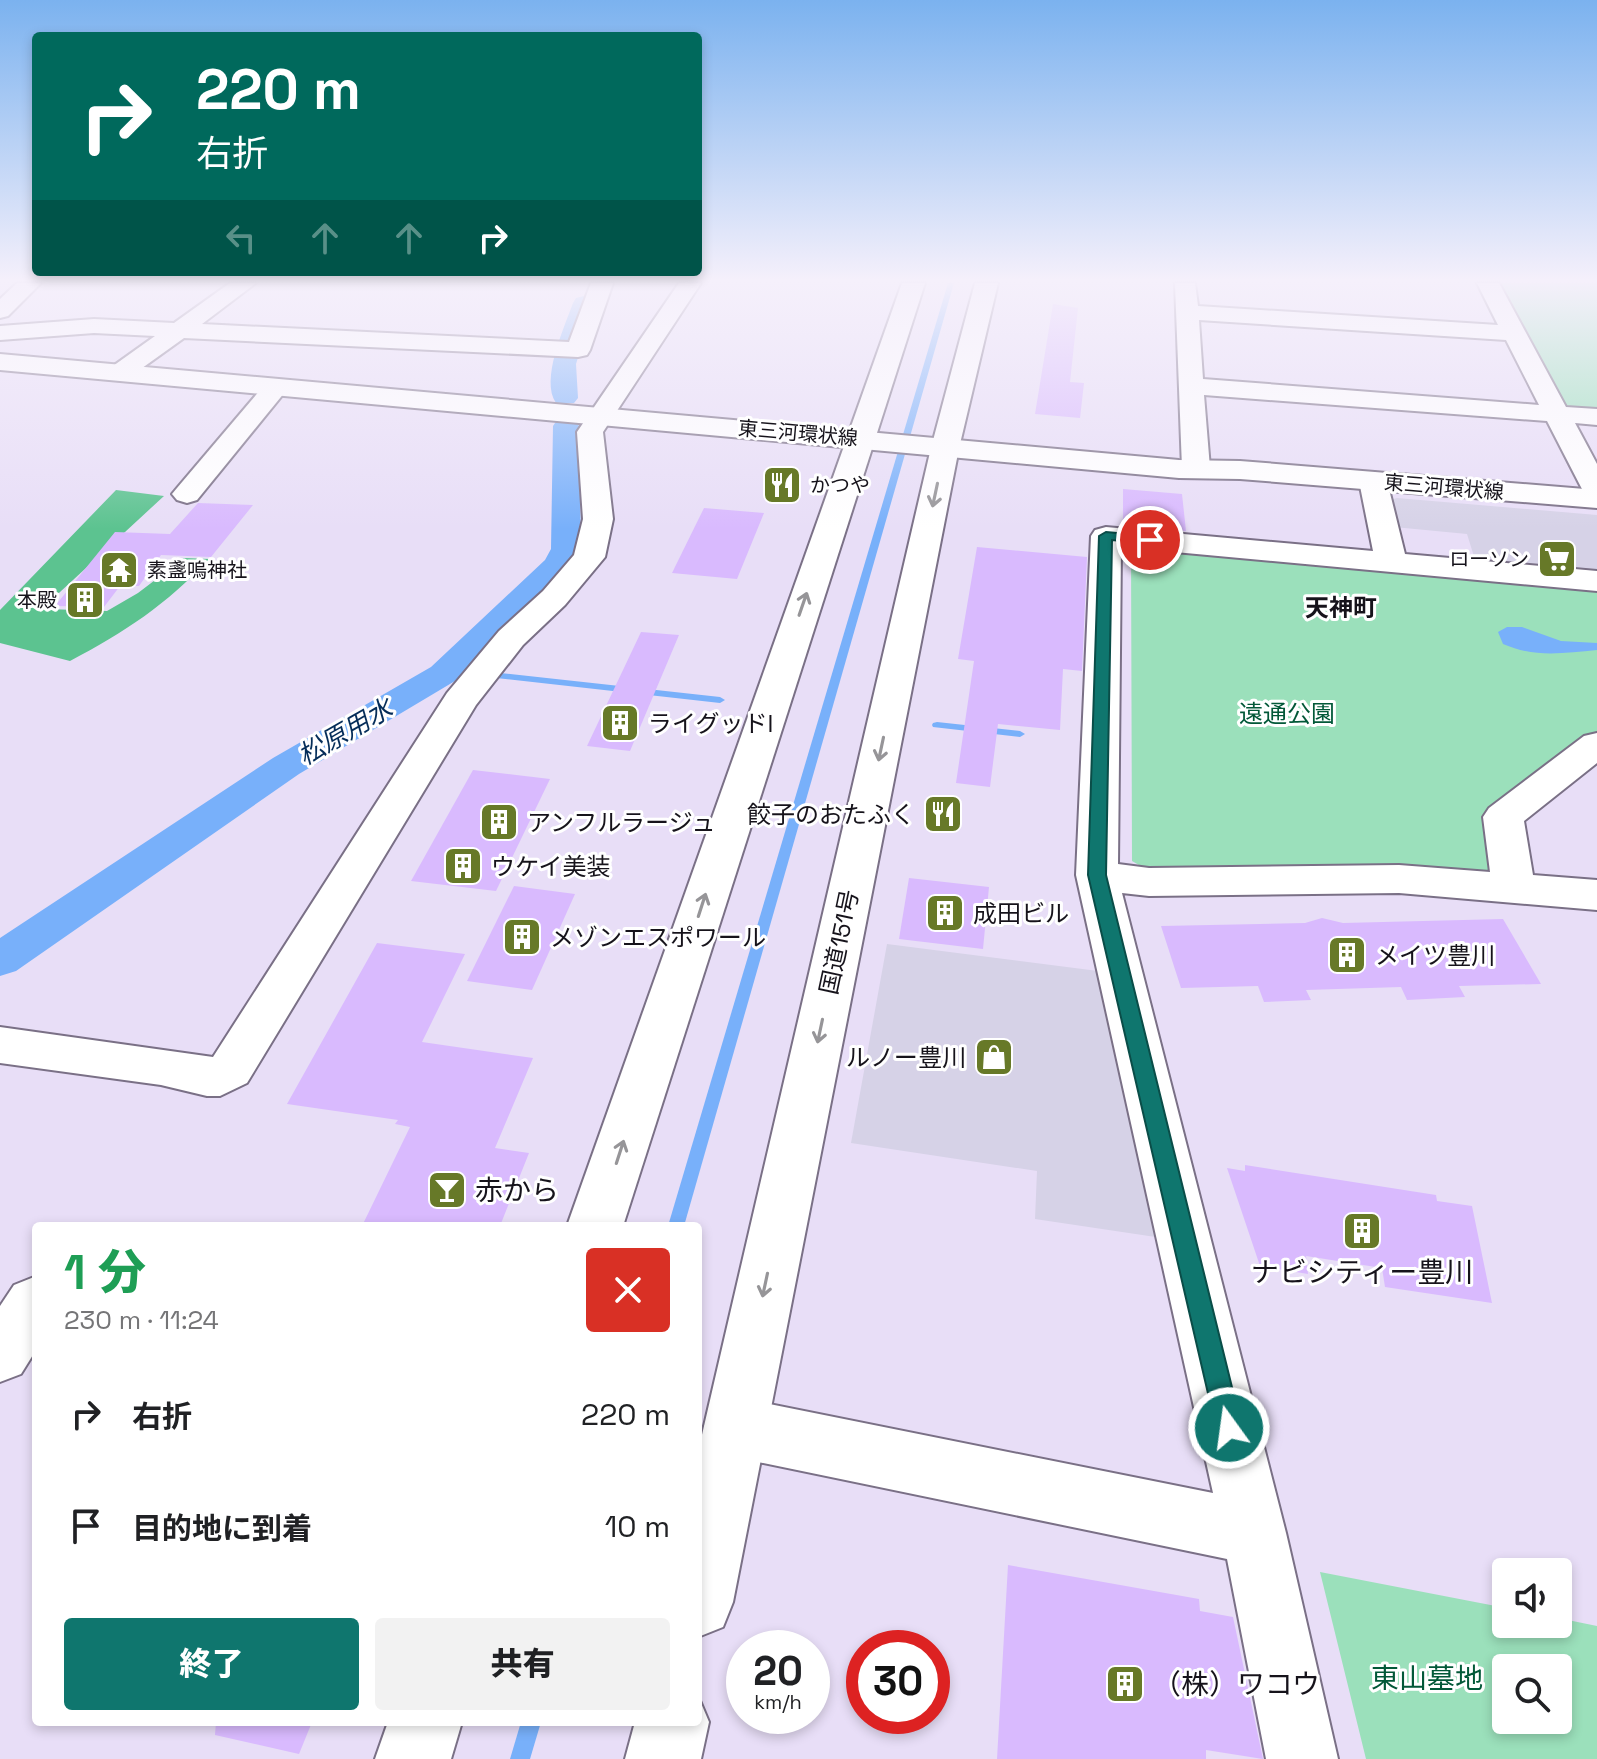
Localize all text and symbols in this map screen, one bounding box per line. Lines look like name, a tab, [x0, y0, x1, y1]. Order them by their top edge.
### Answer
text: 220 m	[196, 54, 361, 125]
icon: right	[64, 64, 168, 168]
text: 右折	[196, 131, 268, 177]
icon: left	[219, 216, 263, 260]
icon: ahead	[303, 216, 347, 260]
icon: ahead	[387, 216, 431, 260]
icon: right	[471, 216, 515, 260]
street label: 東三河環状線	[737, 415, 859, 451]
restaurant icon: かつや	[761, 464, 803, 506]
street label: 東三河環状線	[1383, 469, 1505, 505]
place label: かつや	[810, 472, 870, 498]
one-way arrow	[927, 482, 942, 507]
pin	[1116, 506, 1184, 574]
icon: arrive	[1128, 518, 1172, 562]
supermarket icon: ローソン	[1536, 538, 1578, 580]
place label: ローソン	[1449, 546, 1529, 572]
temple icon: 素盞嗚神社	[98, 549, 140, 591]
place label: 素盞嗚神社	[147, 557, 247, 583]
building icon: 本殿	[64, 579, 106, 621]
place label: 本殿	[17, 587, 57, 613]
one-way arrow	[796, 592, 811, 617]
district label: 天神町	[1305, 592, 1377, 623]
water label: 松原用水	[291, 690, 401, 773]
park label: 遠通公園	[1239, 698, 1335, 729]
building icon: ライグッドI	[599, 702, 641, 744]
place label: ライグッドI	[648, 708, 773, 739]
one-way arrow	[873, 736, 888, 761]
restaurant icon: 餃子のおたふく	[922, 793, 964, 835]
place label: 餃子のおたふく	[747, 799, 915, 830]
building icon: アンフルラージュ	[478, 801, 520, 843]
place label: アンフルラージュ	[527, 807, 715, 838]
building icon: ウケイ美装	[442, 845, 484, 887]
place label: ウケイ美装	[491, 851, 611, 882]
street label: 国道151号	[813, 887, 865, 997]
building icon: 成田ビル	[924, 892, 966, 934]
one-way arrow	[696, 893, 711, 918]
place label: 成田ビル	[973, 898, 1069, 929]
building icon: メゾンエスポワール	[501, 916, 543, 958]
place label: メゾンエスポワール	[550, 922, 766, 953]
building icon: メイツ豊川	[1326, 934, 1368, 976]
place label: メイツ豊川	[1375, 940, 1495, 971]
one-way arrow	[812, 1017, 827, 1043]
shop icon: ルノー豊川	[973, 1036, 1015, 1078]
place label: ルノー豊川	[846, 1042, 966, 1073]
one-way arrow	[613, 1140, 628, 1165]
bar icon: 赤から	[426, 1169, 468, 1211]
place label: 赤から	[475, 1172, 559, 1208]
building icon: ナビシティー豊川	[1341, 1210, 1383, 1252]
text: 1 分	[64, 1242, 146, 1303]
button: close	[586, 1248, 670, 1332]
place label: ナビシティー豊川	[1251, 1254, 1473, 1290]
one-way arrow	[757, 1271, 772, 1297]
text: 230 m · 11:24	[64, 1303, 219, 1337]
position arrow	[1187, 1386, 1271, 1470]
icon: right	[64, 1392, 108, 1436]
text: 220 m	[581, 1395, 670, 1434]
text: 右折	[132, 1397, 192, 1436]
icon: arrive	[64, 1504, 108, 1548]
text: 10 m	[605, 1507, 670, 1546]
text: 目的地に到着	[132, 1509, 312, 1548]
map controls	[1492, 1558, 1572, 1734]
button: sound	[1492, 1558, 1572, 1638]
button: 終了	[64, 1618, 359, 1710]
button: 共有	[375, 1618, 670, 1710]
speed limit sign: 30	[846, 1630, 950, 1734]
text: 20	[753, 1646, 803, 1697]
button: search	[1492, 1654, 1572, 1734]
park label: 東山墓地	[1371, 1660, 1483, 1696]
building icon: （株）ワコウ	[1104, 1663, 1146, 1705]
place label: （株）ワコウ	[1153, 1666, 1320, 1702]
text: km/h	[754, 1689, 802, 1715]

